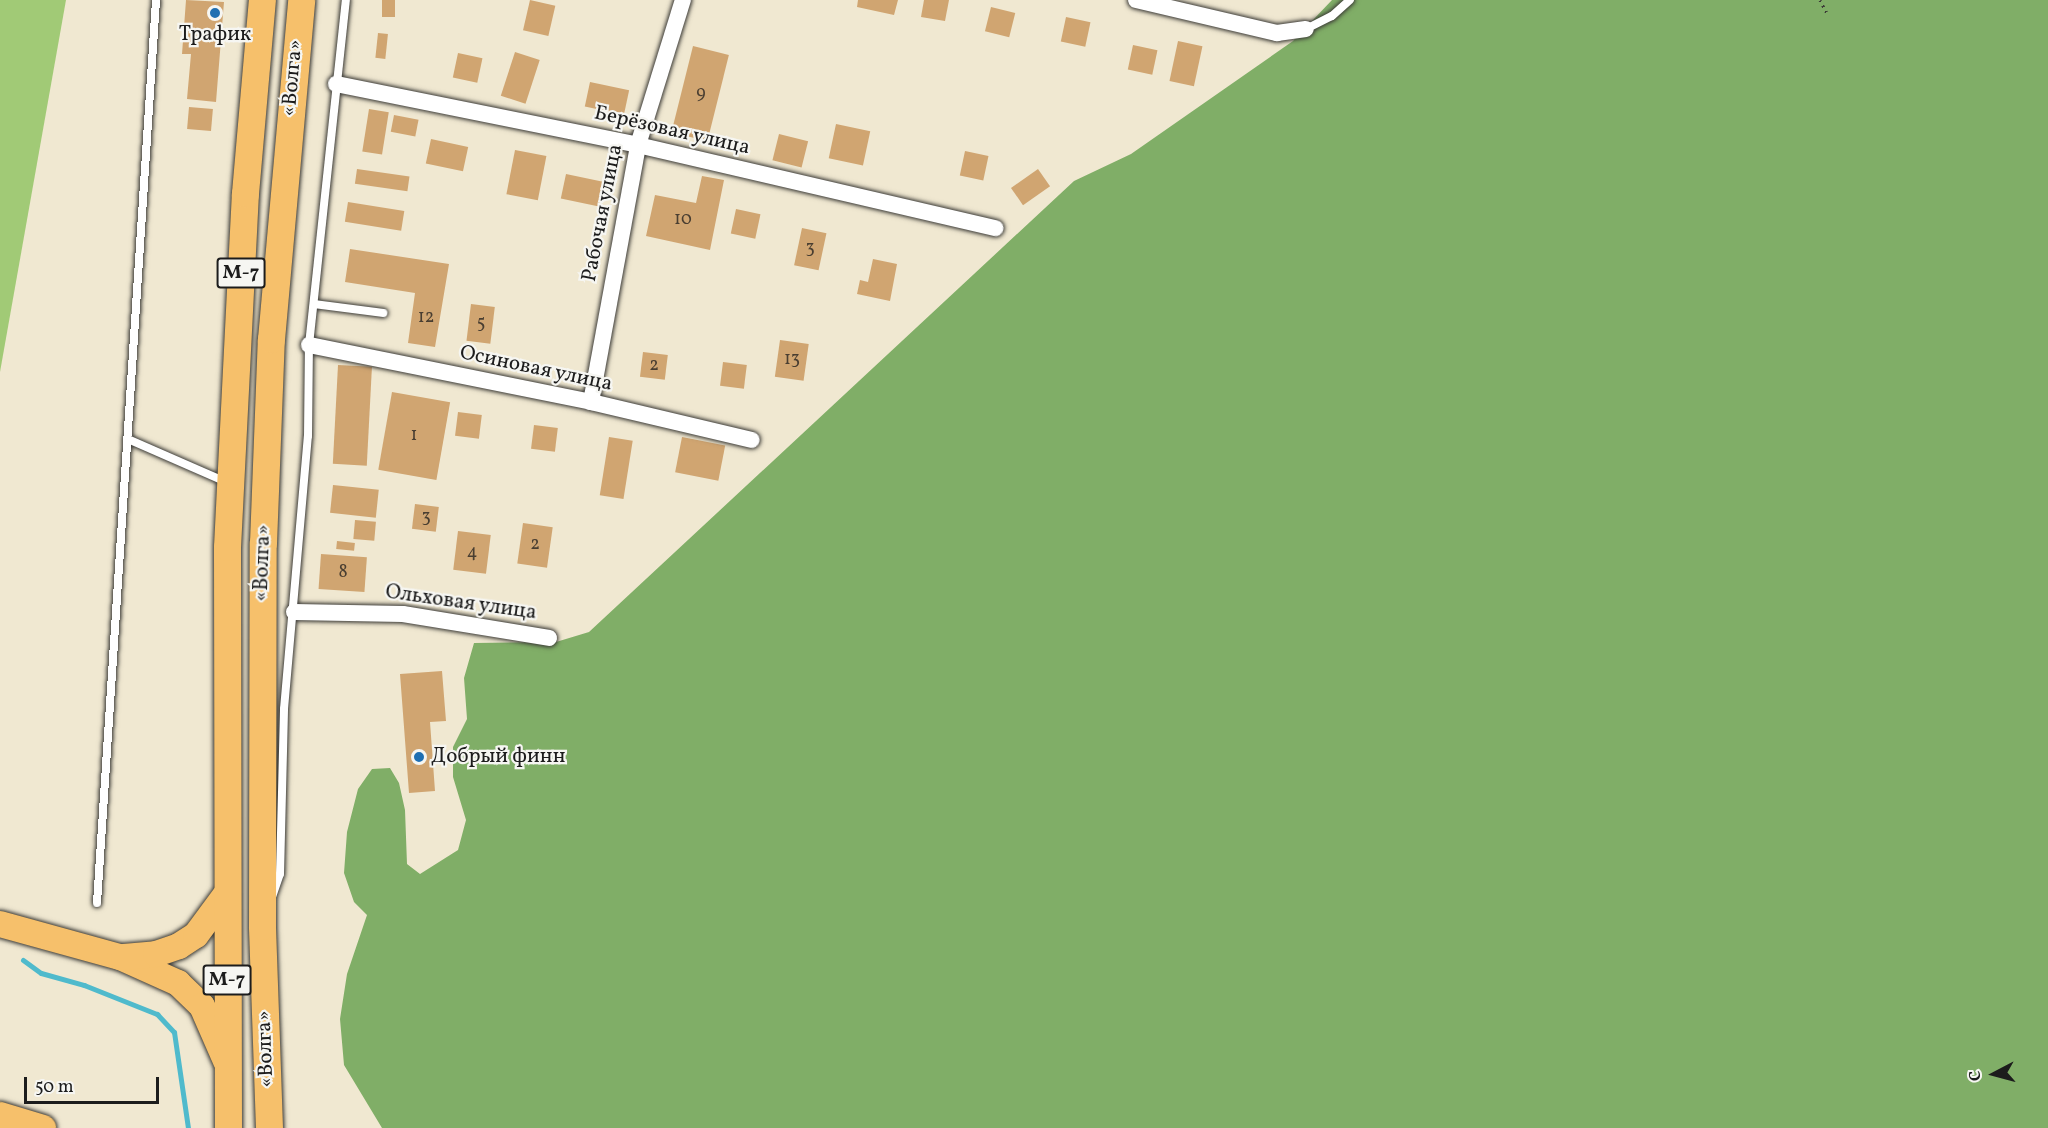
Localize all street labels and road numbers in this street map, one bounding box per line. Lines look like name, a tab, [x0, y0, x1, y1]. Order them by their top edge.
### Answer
street label: «Волга»	[277, 39, 309, 117]
street label: Берёзовая улица	[591, 101, 753, 161]
street label: Рабочая улица	[577, 142, 629, 284]
road number: М-7	[216, 256, 266, 290]
street label: Осиновая улица	[457, 340, 615, 398]
street label: «Волга»	[249, 524, 277, 602]
street label: Ольховая улица	[383, 580, 539, 626]
road number: М-7	[202, 963, 252, 997]
street label: «Волга»	[252, 1010, 280, 1088]

